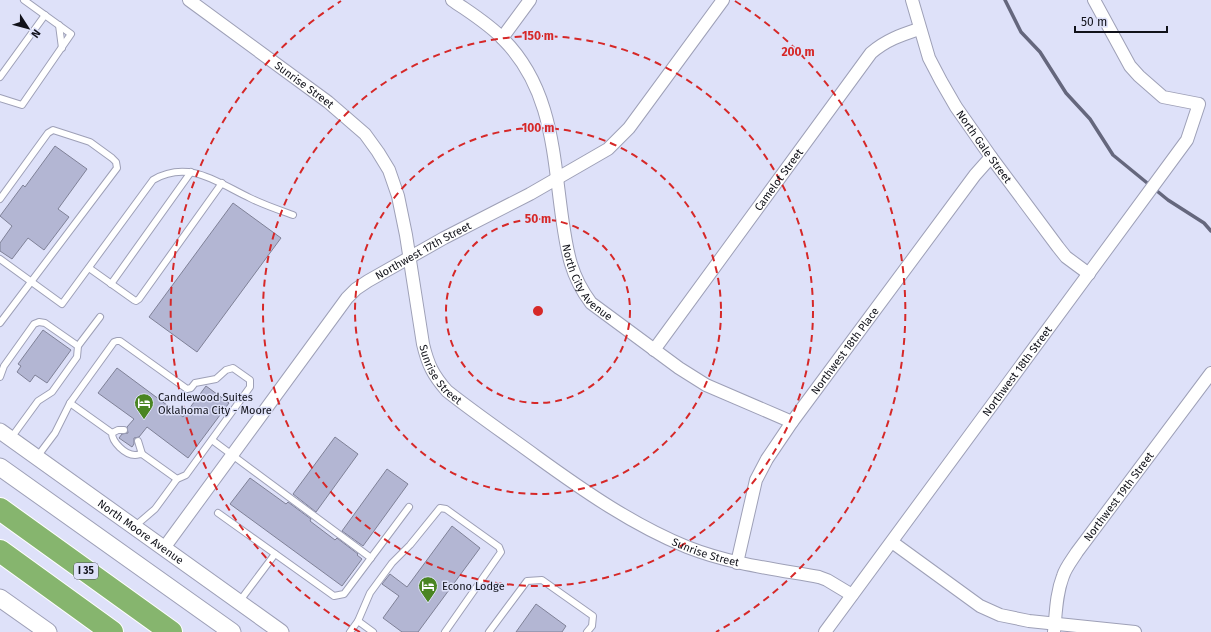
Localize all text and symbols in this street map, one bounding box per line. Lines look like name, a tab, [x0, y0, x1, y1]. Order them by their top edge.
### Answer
north arrow	[8, 8, 48, 48]
scale bar	[1075, 8, 1167, 34]
text: 50 m	[1081, 15, 1107, 29]
text: N	[28, 27, 43, 40]
text: 150 m	[522, 29, 554, 43]
text: 200 m	[781, 45, 815, 59]
street label: Sunrise Street	[272, 59, 337, 111]
street label: North Gale Street	[954, 108, 1015, 186]
text: 100 m	[522, 121, 554, 135]
street label: Camelot Street	[751, 146, 806, 213]
text: 50 m	[525, 212, 551, 226]
street label: Northwest 17th Street	[373, 219, 473, 282]
street label: North City Avenue	[560, 243, 615, 323]
centre of rings	[531, 304, 545, 318]
street label: Northwest 18th Place	[808, 305, 881, 397]
street label: Northwest 18th Street	[980, 323, 1054, 419]
street label: Sunrise Street	[417, 343, 465, 407]
place label: Candlewood Suites Oklahoma City - Moore	[158, 391, 272, 417]
hotel icon: Candlewood Suites Oklahoma City - Moore	[133, 392, 155, 420]
street label: Northwest 19th Street	[1081, 449, 1156, 544]
street label: North Moore Avenue	[95, 497, 186, 567]
street label: Sunrise Street	[670, 535, 741, 569]
road number: I 35	[74, 563, 98, 579]
hotel icon: Econo Lodge	[417, 575, 439, 603]
place label: Econo Lodge	[442, 580, 505, 593]

